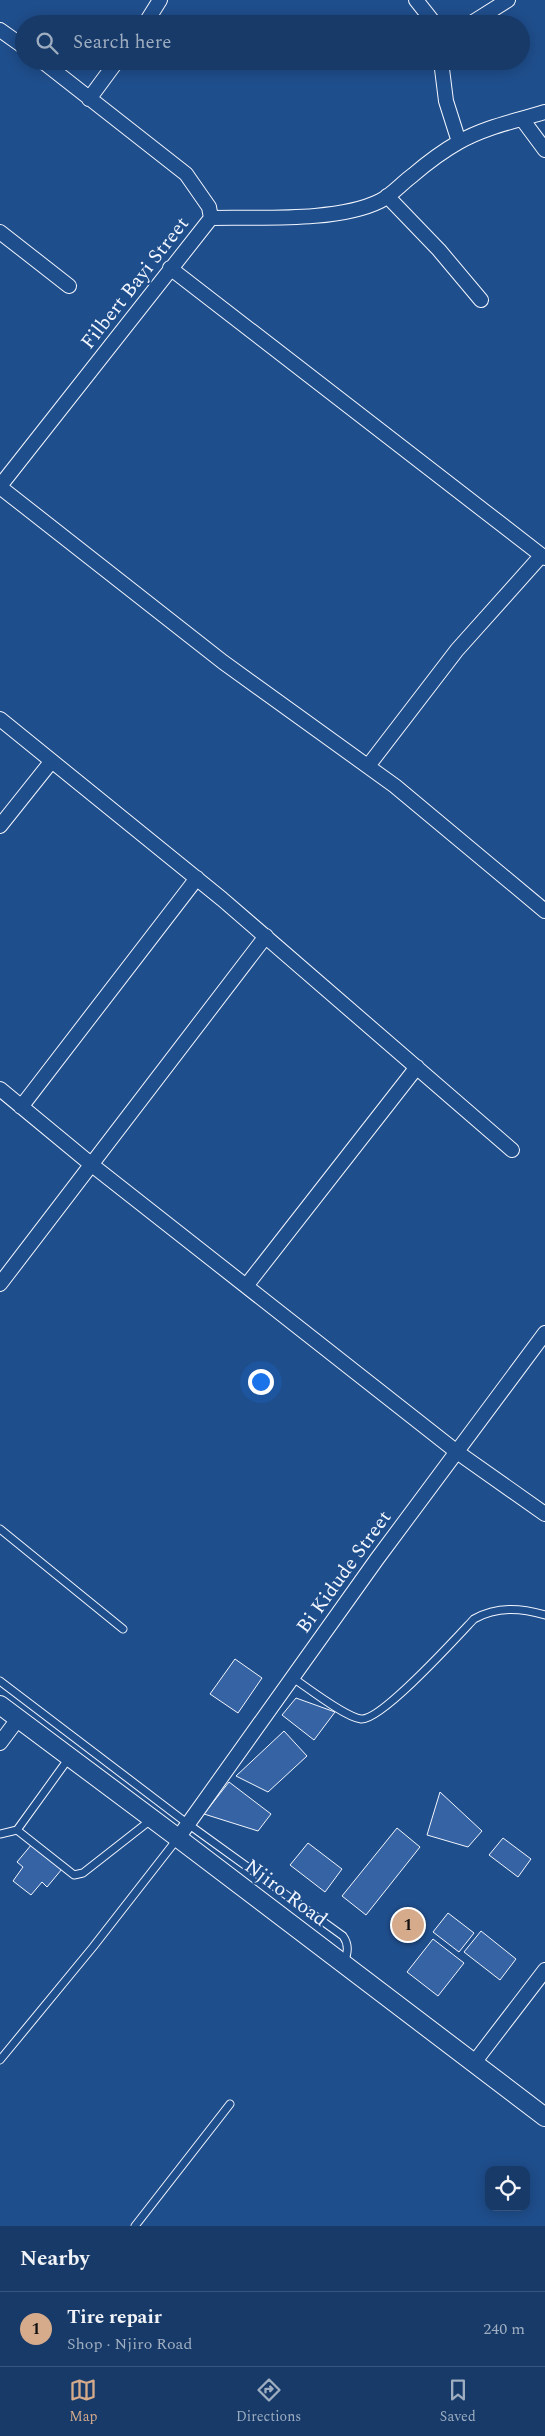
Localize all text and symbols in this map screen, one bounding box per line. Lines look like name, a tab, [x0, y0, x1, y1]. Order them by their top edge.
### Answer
search box	[15, 15, 530, 70]
text: Search here	[73, 28, 172, 57]
icon: search	[33, 29, 61, 57]
street label: Filbert Bayi Street	[73, 210, 197, 356]
your location	[248, 1369, 274, 1395]
street label: Bi Kidude Street	[289, 1504, 399, 1640]
street label: Njiro Road	[238, 1852, 334, 1934]
pin: 1	[392, 1906, 424, 1944]
map controls	[485, 2166, 530, 2211]
button: locate	[485, 2166, 530, 2211]
text: Nearby	[20, 2243, 90, 2275]
text: Tire repair	[67, 2303, 162, 2332]
text: 1	[32, 2317, 40, 2341]
text: 240 m	[483, 2317, 525, 2341]
text: Shop · Njiro Road	[67, 2332, 192, 2356]
tab: Map	[69, 2376, 97, 2427]
tab: Directions	[236, 2376, 301, 2427]
tab: Saved	[440, 2376, 476, 2427]

